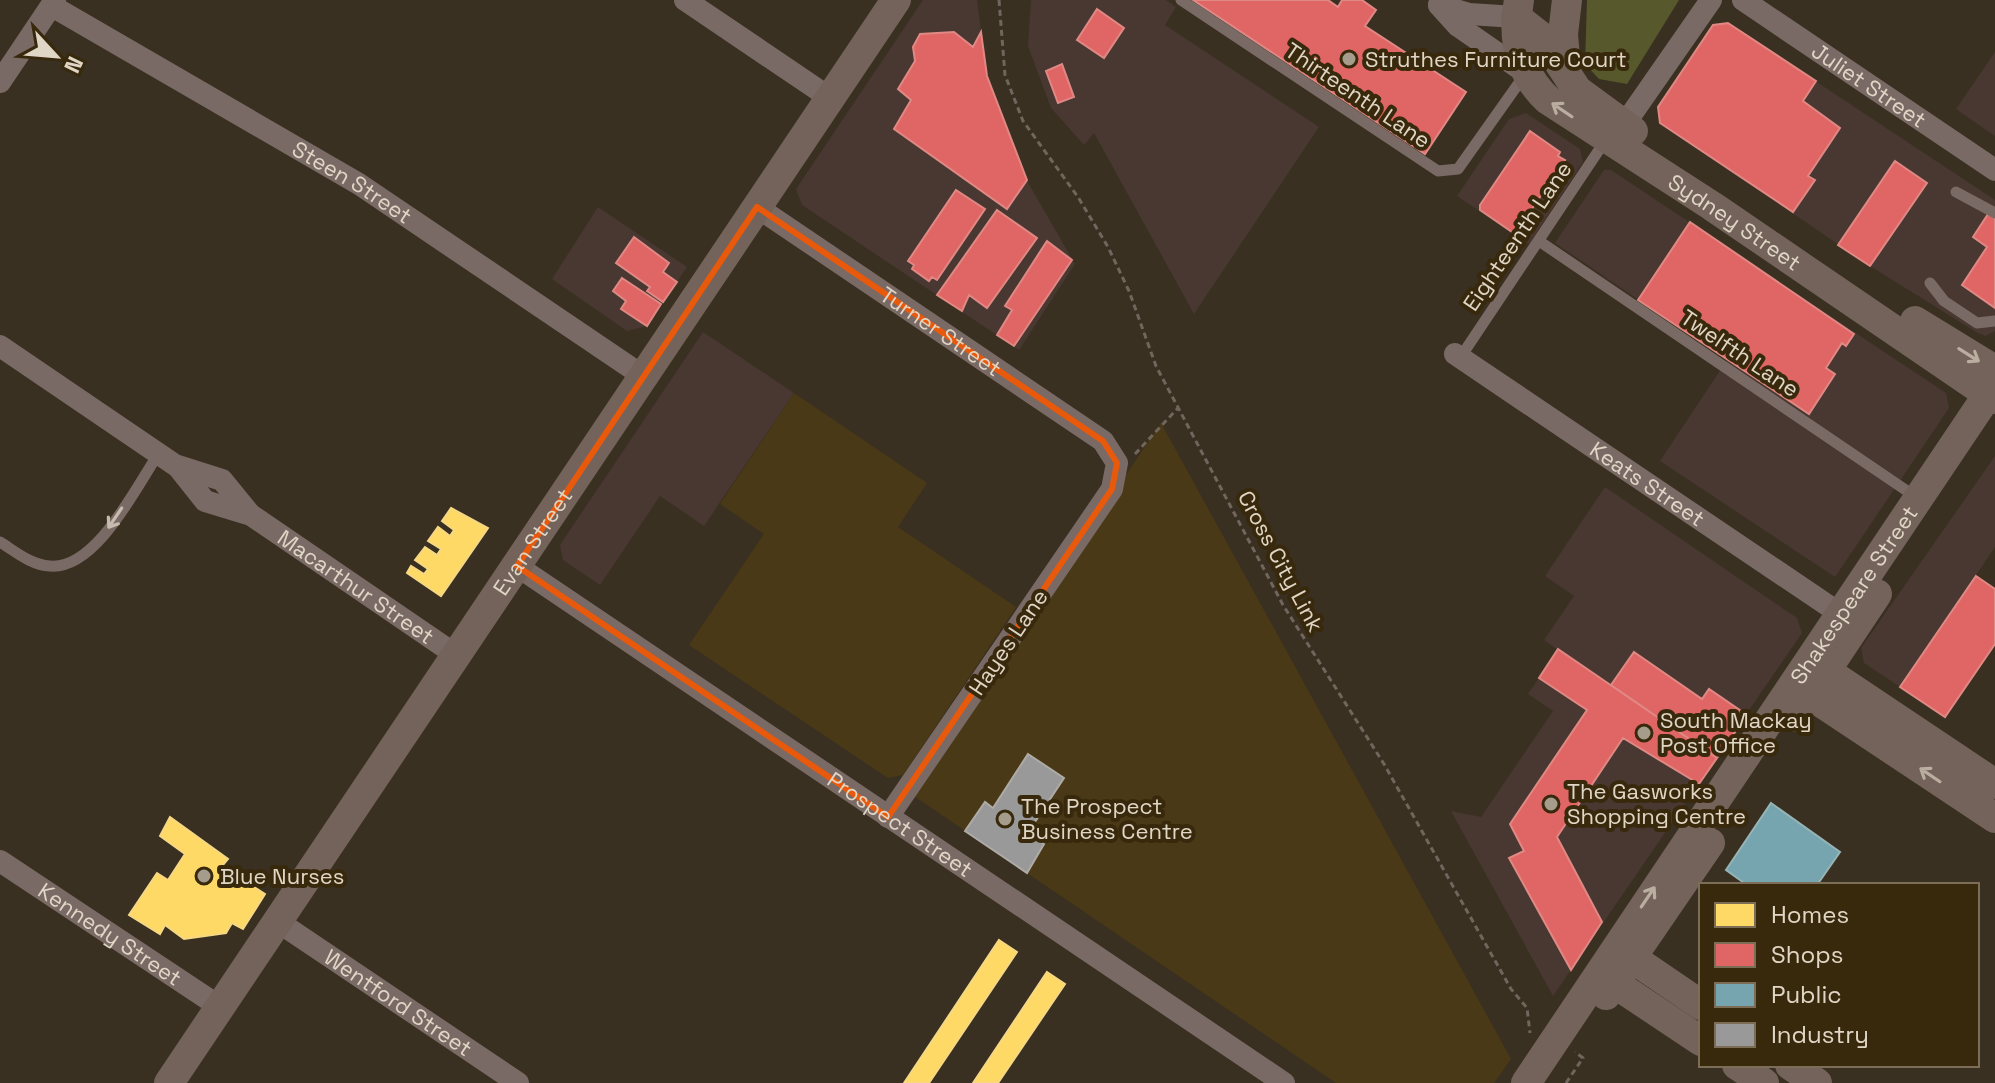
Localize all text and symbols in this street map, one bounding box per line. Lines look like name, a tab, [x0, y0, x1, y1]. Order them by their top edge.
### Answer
north arrow	[16, 16, 96, 96]
street label: Thirteenth Lane	[1280, 36, 1436, 154]
street label: Juliet Street	[1806, 36, 1932, 134]
place label: Struthes Furniture Court	[1365, 45, 1627, 73]
marker: Struthes Furniture Court	[1340, 50, 1358, 68]
text: N	[58, 52, 90, 78]
one-way arrow	[1552, 102, 1574, 119]
street label: Steen Street	[287, 134, 417, 230]
street label: Eighteenth Lane	[1457, 156, 1577, 316]
street label: Sydney Street	[1663, 167, 1806, 277]
street label: Turner Street	[875, 280, 1007, 382]
street label: Twelfth Lane	[1675, 303, 1805, 403]
one-way arrow	[1957, 347, 1980, 363]
street label: Keats Street	[1585, 435, 1710, 532]
street label: Evan Street	[486, 483, 578, 601]
street label: Cross City Link	[1232, 486, 1330, 637]
street label: Shakespeare Street	[1784, 500, 1924, 689]
one-way arrow	[107, 506, 123, 529]
street label: Macarthur Street	[272, 523, 440, 650]
street label: Hayes Lane	[962, 584, 1054, 700]
place label: South Mackay Post Office	[1660, 706, 1812, 759]
marker: South Mackay Post Office	[1635, 724, 1653, 742]
street label: Prospect Street	[822, 765, 978, 883]
one-way arrow	[1919, 767, 1942, 783]
place label: The Gasworks Shopping Centre	[1567, 777, 1746, 830]
place label: The Prospect Business Centre	[1021, 792, 1193, 845]
marker: The Gasworks Shopping Centre	[1542, 795, 1560, 813]
marker: The Prospect Business Centre	[996, 810, 1014, 828]
place label: Blue Nurses	[220, 862, 344, 890]
marker: Blue Nurses	[195, 867, 213, 885]
street label: Kennedy Street	[33, 876, 187, 992]
legend	[1699, 883, 1979, 1067]
one-way arrow	[1640, 887, 1656, 909]
text: Homes	[1771, 899, 1849, 930]
text: Shops	[1771, 939, 1843, 970]
street label: Wentford Street	[319, 943, 478, 1062]
text: Public	[1771, 979, 1842, 1010]
text: Industry	[1771, 1019, 1869, 1050]

